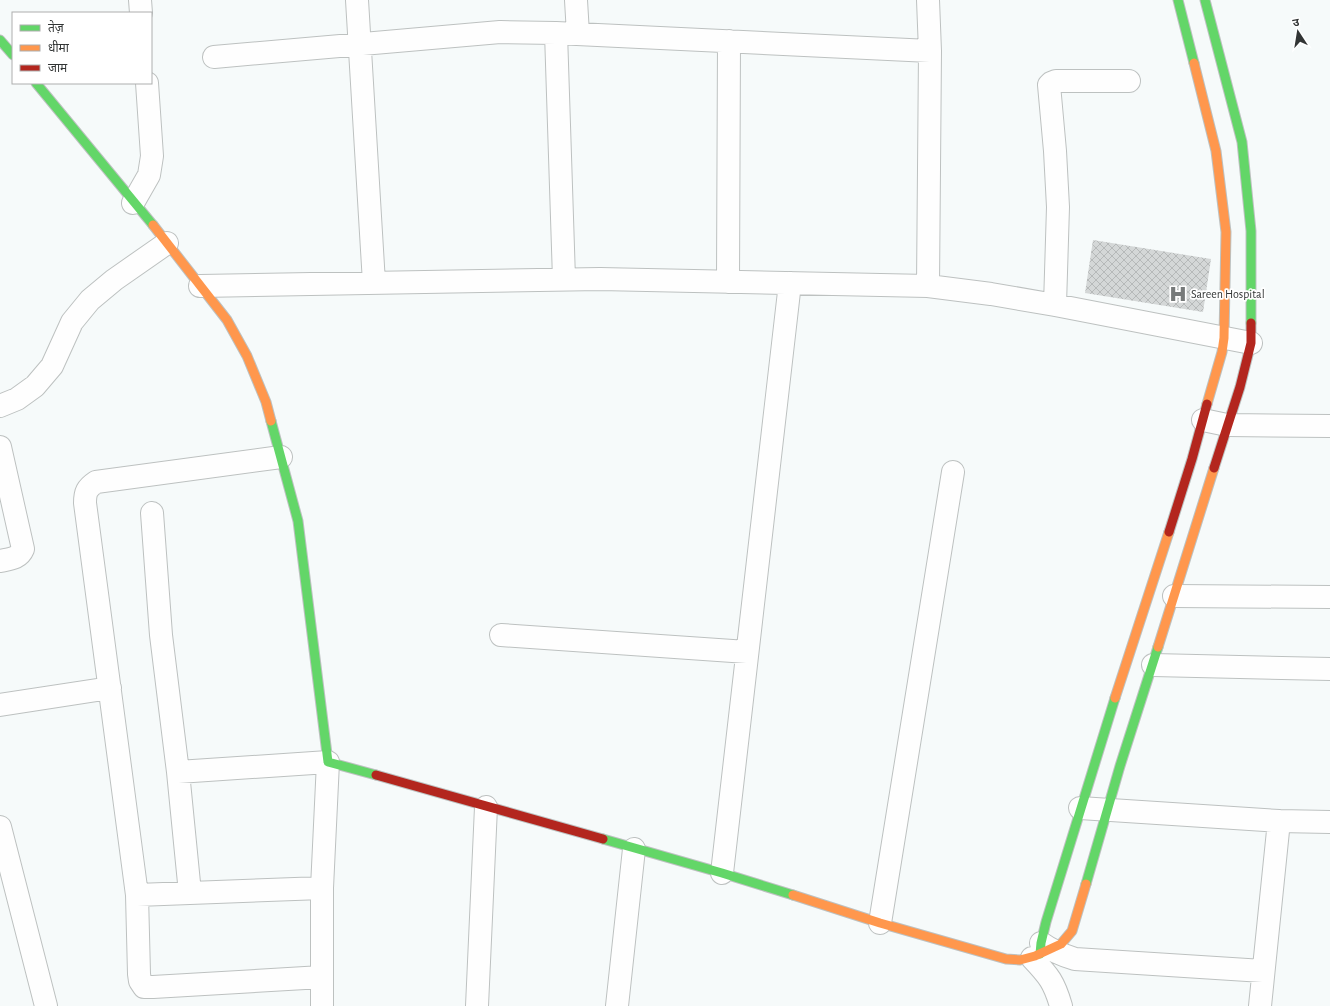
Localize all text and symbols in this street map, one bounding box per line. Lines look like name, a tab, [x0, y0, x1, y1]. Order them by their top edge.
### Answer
legend	[12, 12, 152, 84]
north arrow	[1278, 12, 1318, 52]
text: उ	[1292, 17, 1301, 29]
text: तेज़	[48, 20, 65, 34]
text: धीमा	[48, 40, 70, 54]
text: जाम	[48, 62, 68, 74]
hospital icon: Sareen Hospital	[1168, 284, 1188, 304]
place label: Sareen Hospital	[1191, 288, 1265, 300]

